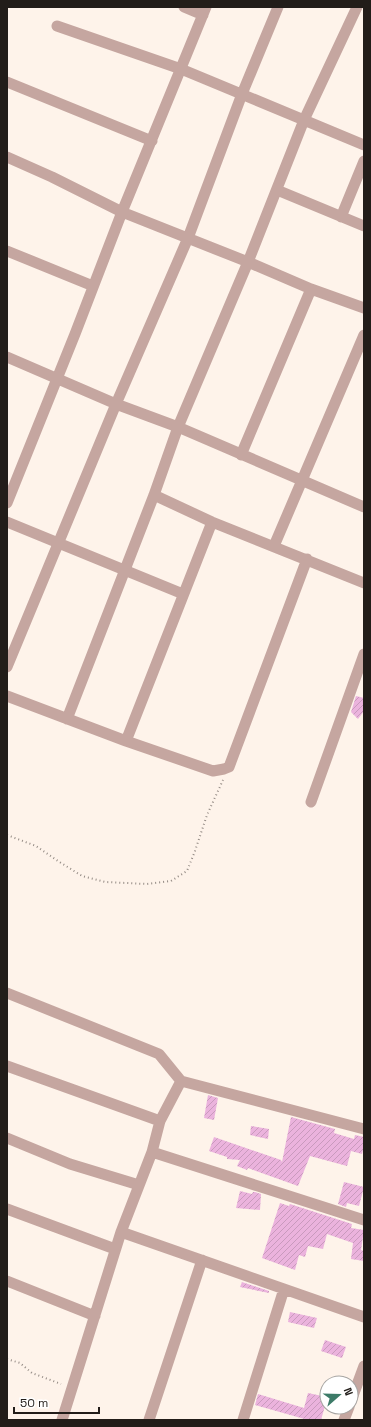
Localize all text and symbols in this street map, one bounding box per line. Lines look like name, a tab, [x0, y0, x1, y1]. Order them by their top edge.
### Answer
north arrow	[319, 1375, 359, 1415]
text: N	[341, 1386, 356, 1397]
scale bar	[14, 1389, 99, 1415]
text: 50 m	[20, 1395, 48, 1411]

